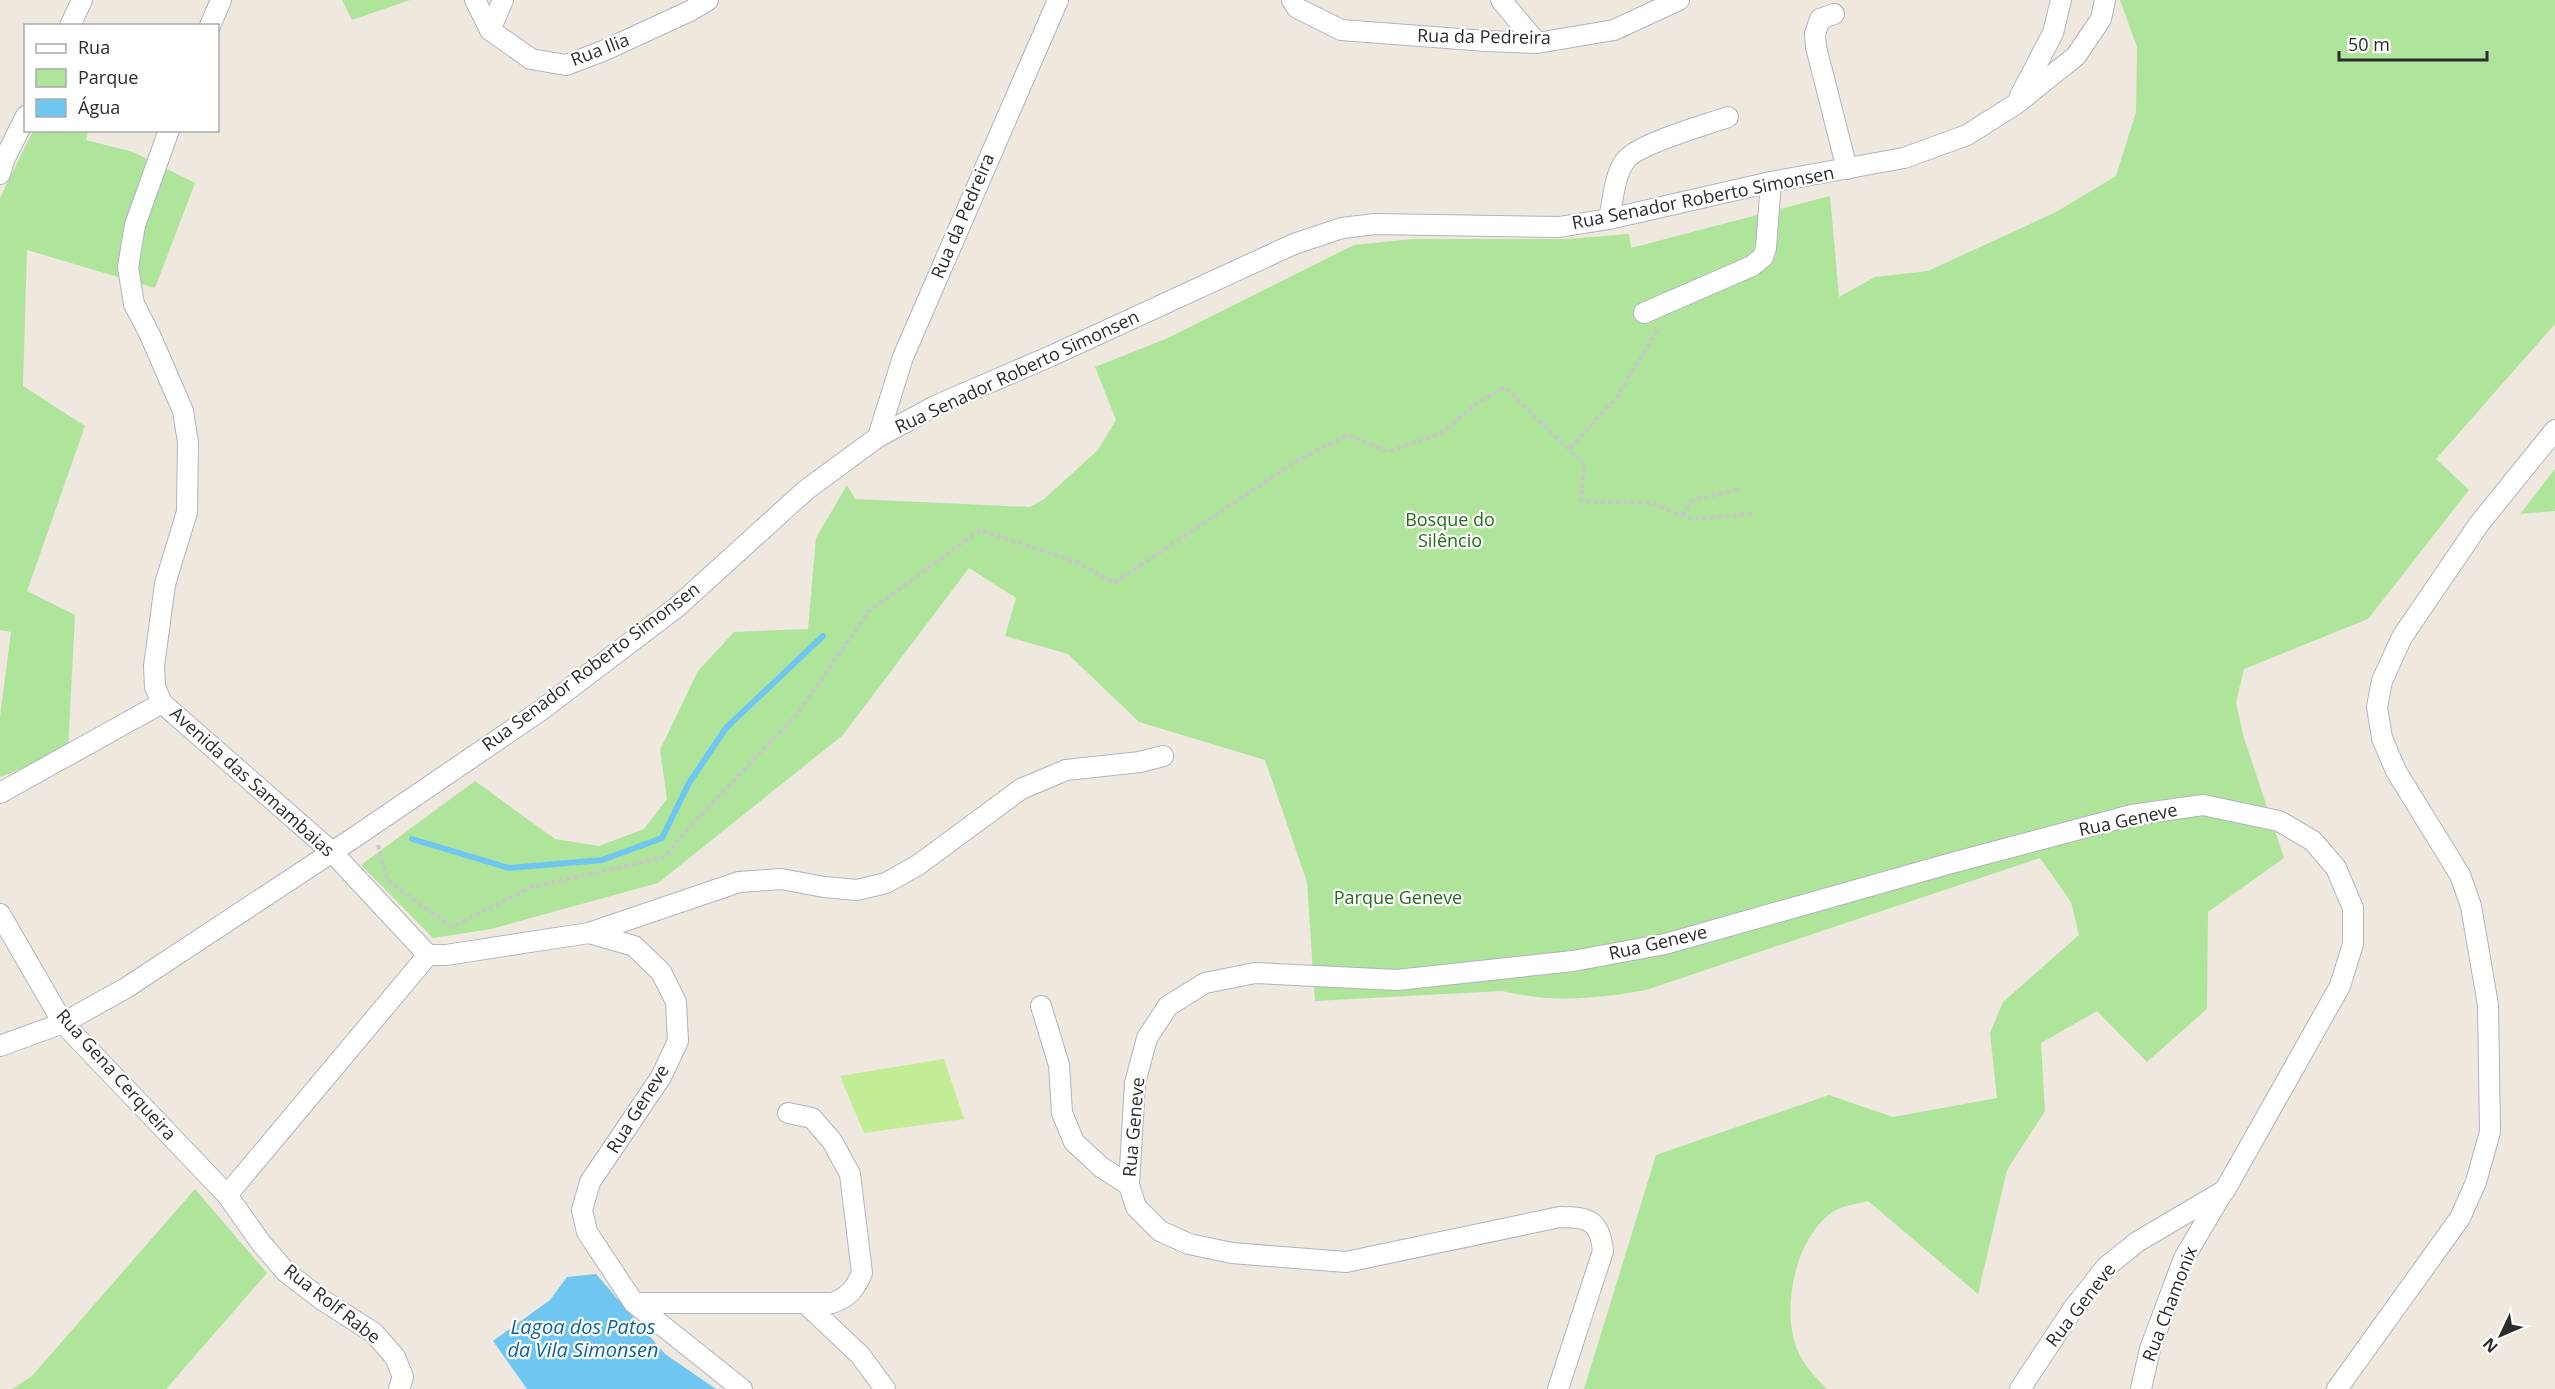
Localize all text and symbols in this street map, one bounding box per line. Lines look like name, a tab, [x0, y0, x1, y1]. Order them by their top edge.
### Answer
street label: Rua da Pedreira	[1417, 23, 1551, 49]
legend	[24, 24, 219, 132]
scale bar	[2339, 24, 2488, 62]
street label: Rua Ilia	[567, 27, 632, 71]
text: 50 m	[2348, 32, 2390, 56]
text: Rua	[78, 35, 110, 59]
text: Parque	[78, 65, 138, 89]
text: Água	[78, 95, 120, 119]
street label: Rua da Pedreira	[925, 149, 999, 282]
street label: Rua Senador Roberto Simonsen	[1570, 160, 1836, 234]
street label: Rua Senador Roberto Simonsen	[891, 304, 1143, 438]
park label: Bosque do Silêncio	[1405, 507, 1495, 552]
street label: Rua Senador Roberto Simonsen	[477, 576, 704, 756]
street label: Avenida das Samambaias	[165, 701, 340, 862]
street label: Rua Geneve	[2076, 797, 2179, 841]
park label: Parque Geneve	[1334, 885, 1462, 909]
street label: Rua Geneve	[1606, 919, 1709, 965]
street label: Rua Gena Cerqueira	[51, 1004, 182, 1145]
street label: Rua Geneve	[600, 1060, 674, 1157]
street label: Rua Geneve	[1117, 1076, 1149, 1178]
street label: Rua Chamonix	[2136, 1242, 2202, 1365]
street label: Rua Geneve	[2040, 1257, 2121, 1351]
street label: Rua Rolf Rabe	[279, 1258, 386, 1348]
north arrow	[2471, 1305, 2531, 1365]
water label: Lagoa dos Patos da Vila Simonsen	[507, 1313, 659, 1363]
text: N	[2478, 1333, 2503, 1358]

